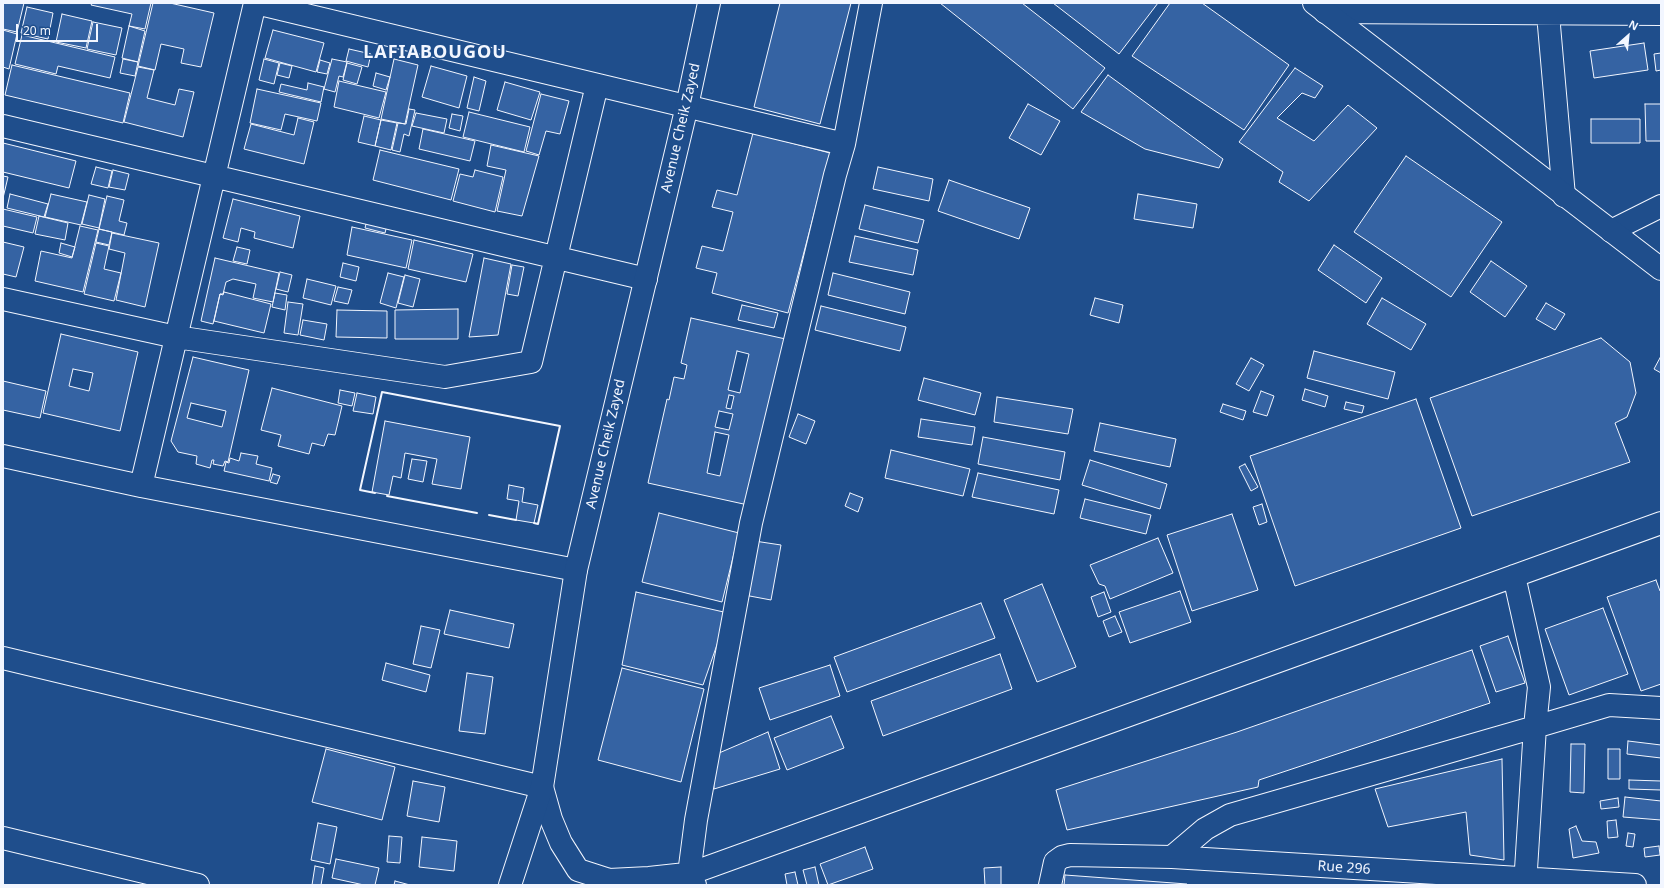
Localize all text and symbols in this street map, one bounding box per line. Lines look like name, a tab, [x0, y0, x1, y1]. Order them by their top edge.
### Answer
scale bar	[18, 16, 100, 42]
north arrow	[1608, 16, 1648, 56]
text: N	[1626, 16, 1641, 34]
text: 20 m	[23, 22, 51, 39]
district label: LAFIABOUGOU	[363, 42, 507, 64]
street label: Avenue Cheik Zayed	[658, 62, 704, 194]
street label: Avenue Cheik Zayed	[583, 378, 629, 510]
street label: Rue 296	[1317, 858, 1371, 878]

